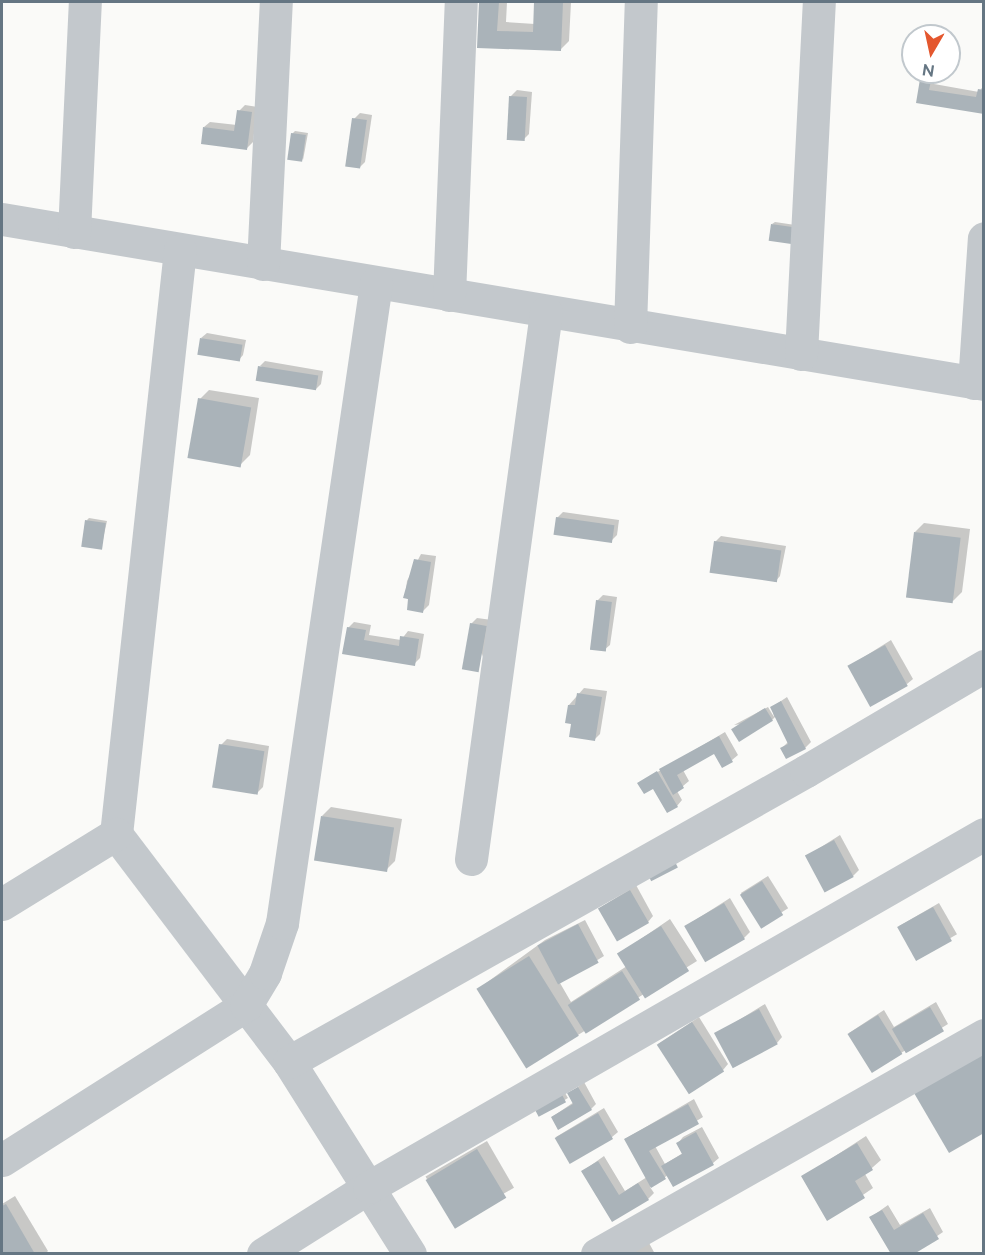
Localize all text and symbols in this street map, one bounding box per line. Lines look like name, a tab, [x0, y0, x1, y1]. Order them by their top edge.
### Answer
north arrow	[901, 24, 961, 84]
text: N	[921, 60, 936, 81]

